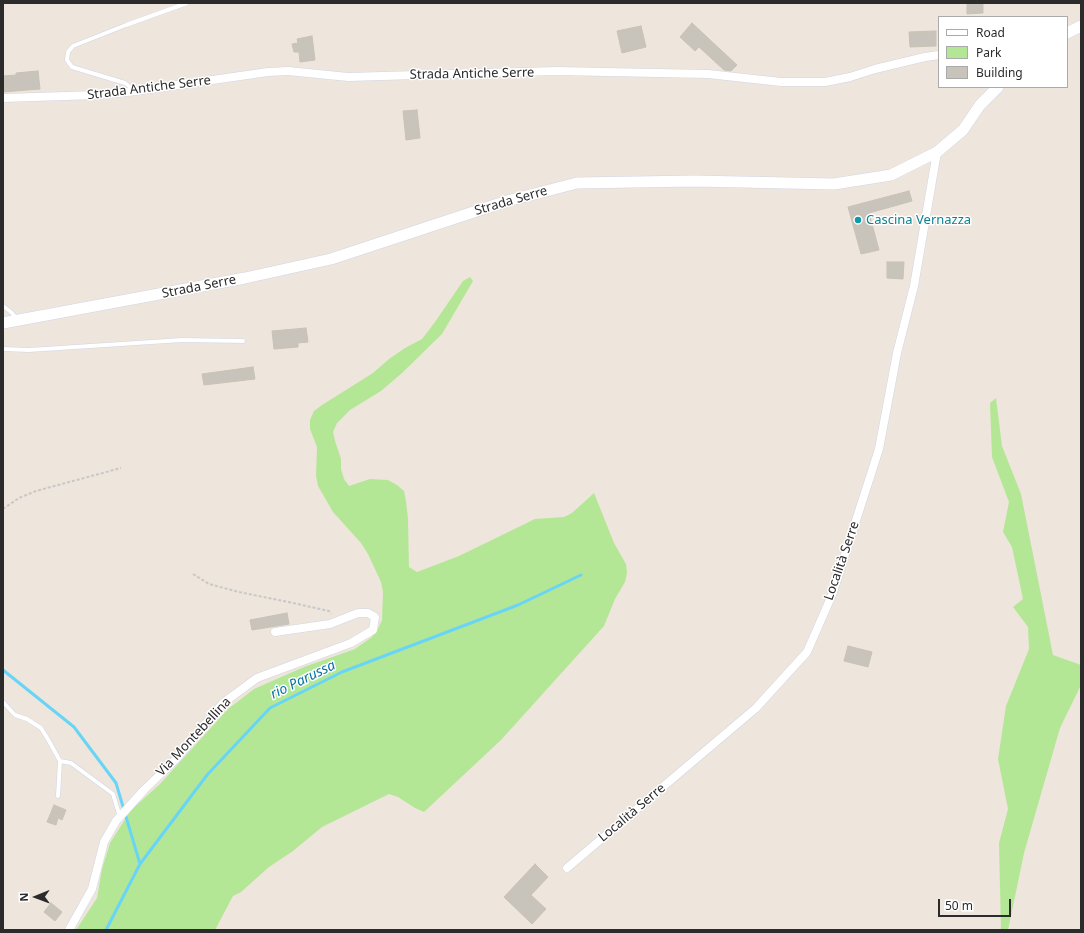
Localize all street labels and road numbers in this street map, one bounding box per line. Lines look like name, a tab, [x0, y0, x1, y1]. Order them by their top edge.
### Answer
street label: Strada Antiche Serre	[410, 65, 534, 83]
street label: Strada Antiche Serre	[86, 73, 212, 103]
street label: Strada Serre	[473, 183, 549, 219]
street label: Strada Serre	[161, 272, 237, 302]
street label: Località Serre	[821, 519, 863, 603]
street label: Via Montebellina	[153, 694, 235, 780]
street label: Località Serre	[595, 780, 669, 846]

